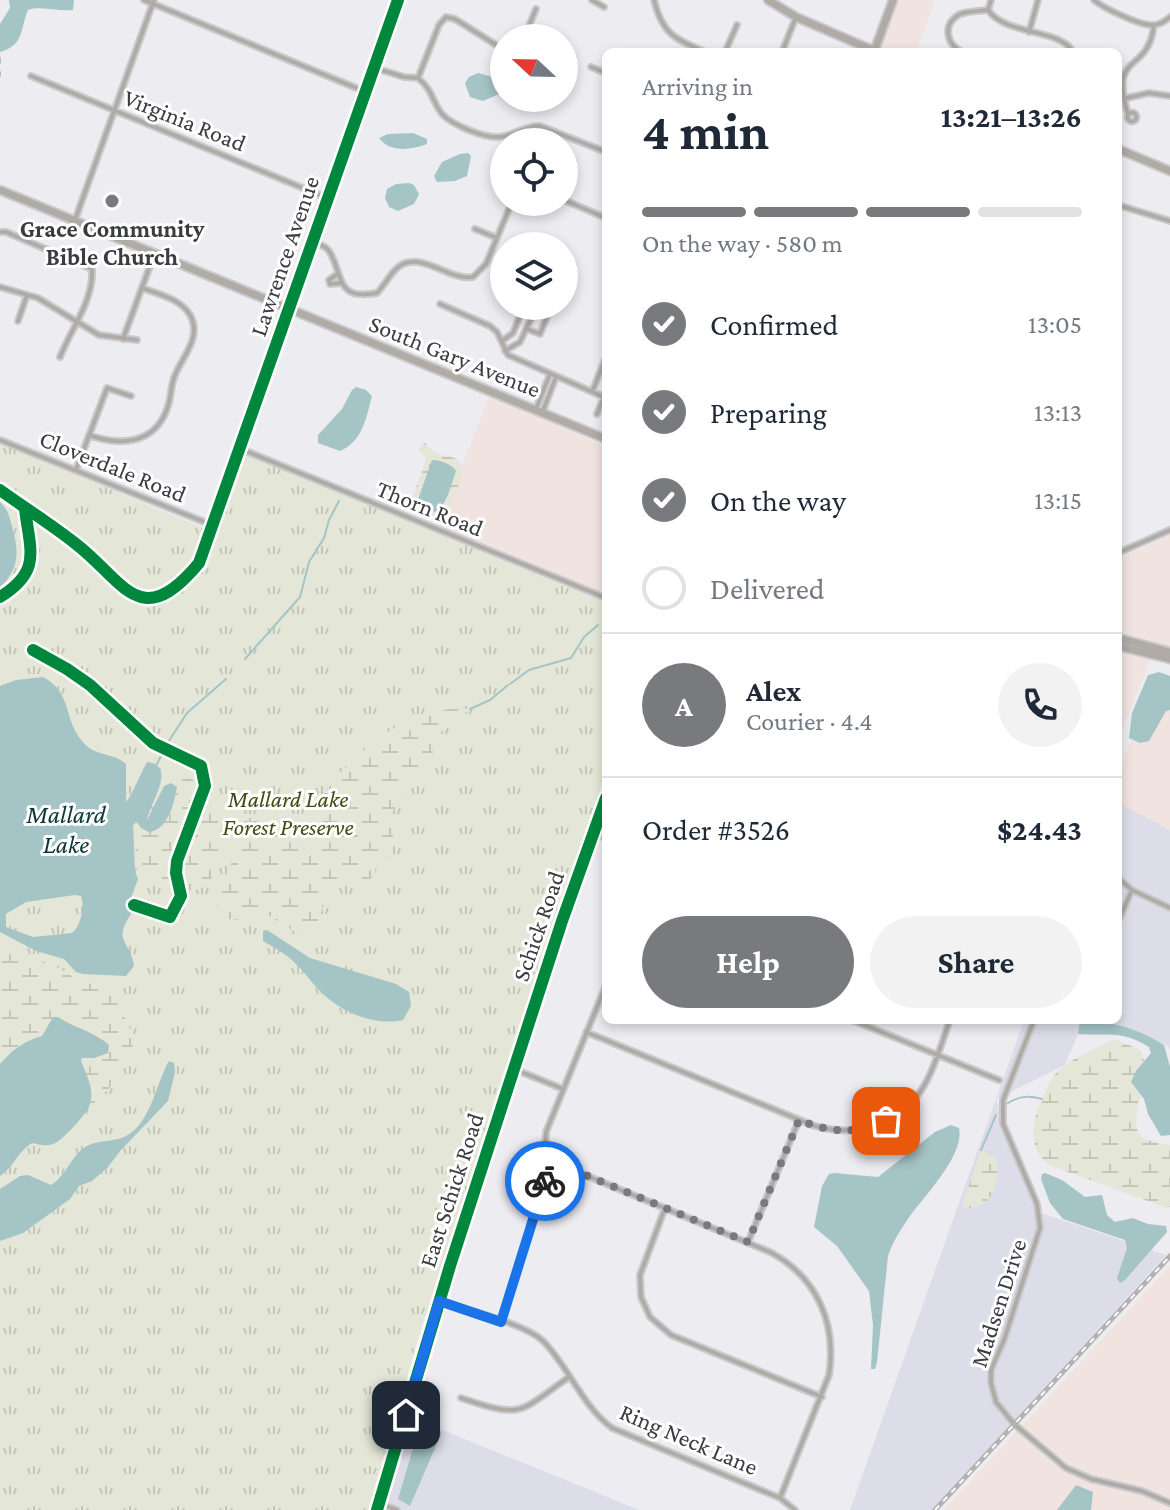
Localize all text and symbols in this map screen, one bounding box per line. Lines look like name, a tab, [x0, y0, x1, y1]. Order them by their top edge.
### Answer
north arrow	[490, 24, 578, 112]
map controls	[490, 24, 578, 320]
text: Arriving in	[642, 72, 753, 101]
street label: Virginia Road	[120, 83, 250, 157]
text: 13:21–13:26	[941, 100, 1082, 133]
text: 4 min	[642, 102, 769, 160]
button: locate	[490, 128, 578, 216]
street label: Lawrence Avenue	[244, 172, 324, 340]
marker: Grace Community Bible Church	[103, 192, 121, 210]
place label: Grace Community Bible Church	[20, 215, 205, 270]
text: On the way · 580 m	[642, 229, 843, 258]
button: layers	[490, 232, 578, 320]
icon: check	[642, 302, 686, 346]
text: Confirmed	[710, 308, 838, 341]
street label: South Gary Avenue	[365, 309, 545, 403]
text: 13:05	[1028, 310, 1082, 339]
icon: check	[642, 390, 686, 434]
text: Preparing	[710, 396, 827, 429]
text: 13:13	[1034, 398, 1082, 427]
street label: Cloverdale Road	[36, 424, 190, 508]
street label: Thorn Road	[373, 474, 488, 542]
icon: check	[642, 478, 686, 522]
text: On the way	[710, 484, 846, 517]
text: 13:15	[1034, 486, 1082, 515]
text: Delivered	[710, 572, 825, 605]
button: phone	[998, 663, 1082, 747]
text: Alex	[746, 674, 801, 707]
text: A	[675, 689, 693, 722]
text: Courier · 4.4	[746, 707, 872, 736]
park label: Mallard Lake Forest Preserve	[222, 785, 354, 840]
water label: Mallard Lake	[25, 800, 107, 859]
text: Order #3526	[642, 813, 790, 846]
text: $24.43	[997, 813, 1082, 846]
street label: Schick Road	[507, 867, 570, 985]
button: Help	[642, 916, 854, 1008]
button: Share	[870, 916, 1082, 1008]
pin	[852, 1087, 920, 1155]
icon: bag	[864, 1099, 908, 1143]
street label: East Schick Road	[413, 1109, 489, 1271]
courier	[505, 1141, 585, 1221]
icon: bike	[523, 1159, 567, 1203]
street label: Madsen Drive	[965, 1235, 1031, 1371]
pin	[372, 1381, 440, 1449]
icon: home	[384, 1393, 428, 1437]
street label: Ring Neck Lane	[616, 1398, 762, 1480]

